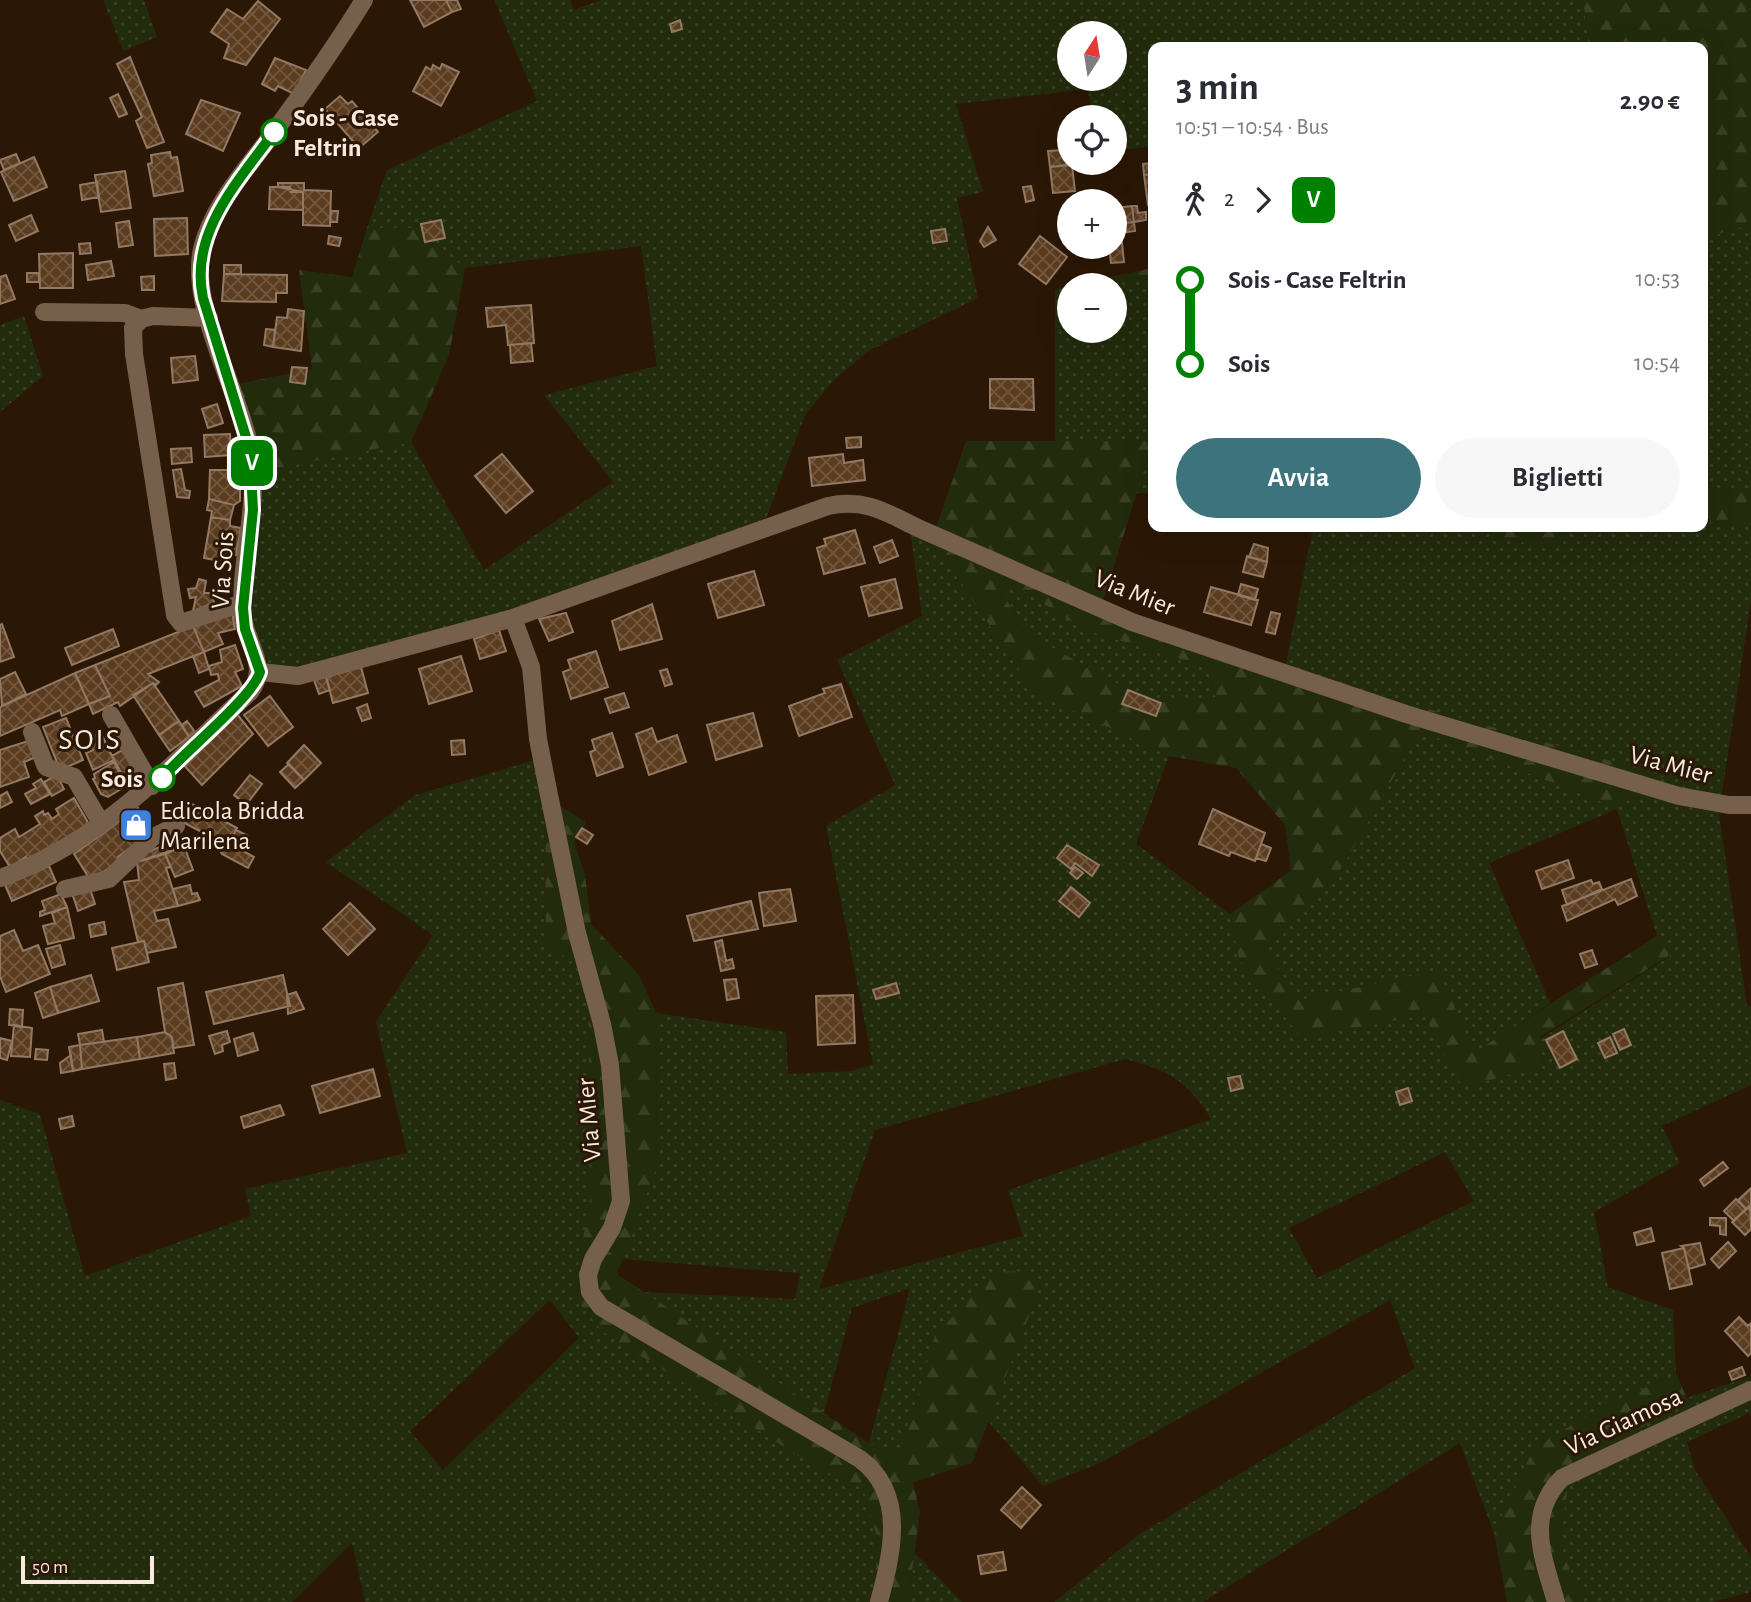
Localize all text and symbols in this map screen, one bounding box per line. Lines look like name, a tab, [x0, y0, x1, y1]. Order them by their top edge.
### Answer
north arrow	[1057, 21, 1127, 91]
map controls	[1057, 21, 1127, 343]
text: 3 min	[1176, 69, 1259, 107]
text: 2.90 €	[1620, 88, 1680, 114]
place label: Sois - Case Feltrin	[293, 105, 399, 161]
button: locate	[1057, 105, 1127, 175]
text: 10:51 – 10:54 · Bus	[1176, 116, 1329, 139]
marker: Sois - Case Feltrin	[261, 119, 287, 145]
icon: walk	[1176, 181, 1214, 219]
icon: forward	[1244, 181, 1282, 219]
text: 2	[1224, 188, 1234, 211]
text: V	[1306, 188, 1321, 212]
button: +	[1057, 189, 1127, 259]
text: Sois - Case Feltrin	[1228, 267, 1407, 293]
text: 10:53	[1636, 268, 1680, 291]
button: −	[1057, 273, 1127, 343]
text: Sois	[1228, 351, 1270, 377]
text: 10:54	[1634, 352, 1680, 375]
button: Avvia	[1176, 438, 1421, 518]
button: Biglietti	[1435, 438, 1680, 518]
line badge: V	[229, 440, 275, 486]
text: V	[245, 451, 259, 475]
street label: Via Sois	[207, 530, 239, 610]
street label: Via Mier	[1091, 565, 1179, 621]
district label: SOIS	[58, 725, 122, 755]
street label: Via Mier	[1627, 741, 1715, 789]
marker: Sois	[149, 765, 175, 791]
place label: Sois	[101, 766, 143, 792]
place label: Edicola Bridda Marilena	[160, 798, 304, 854]
shop icon: Edicola Bridda Marilena	[117, 806, 155, 844]
street label: Via Mier	[572, 1076, 606, 1163]
street label: Via Giamosa	[1561, 1383, 1686, 1460]
scale bar	[21, 1553, 154, 1585]
text: 50 m	[32, 1558, 68, 1577]

